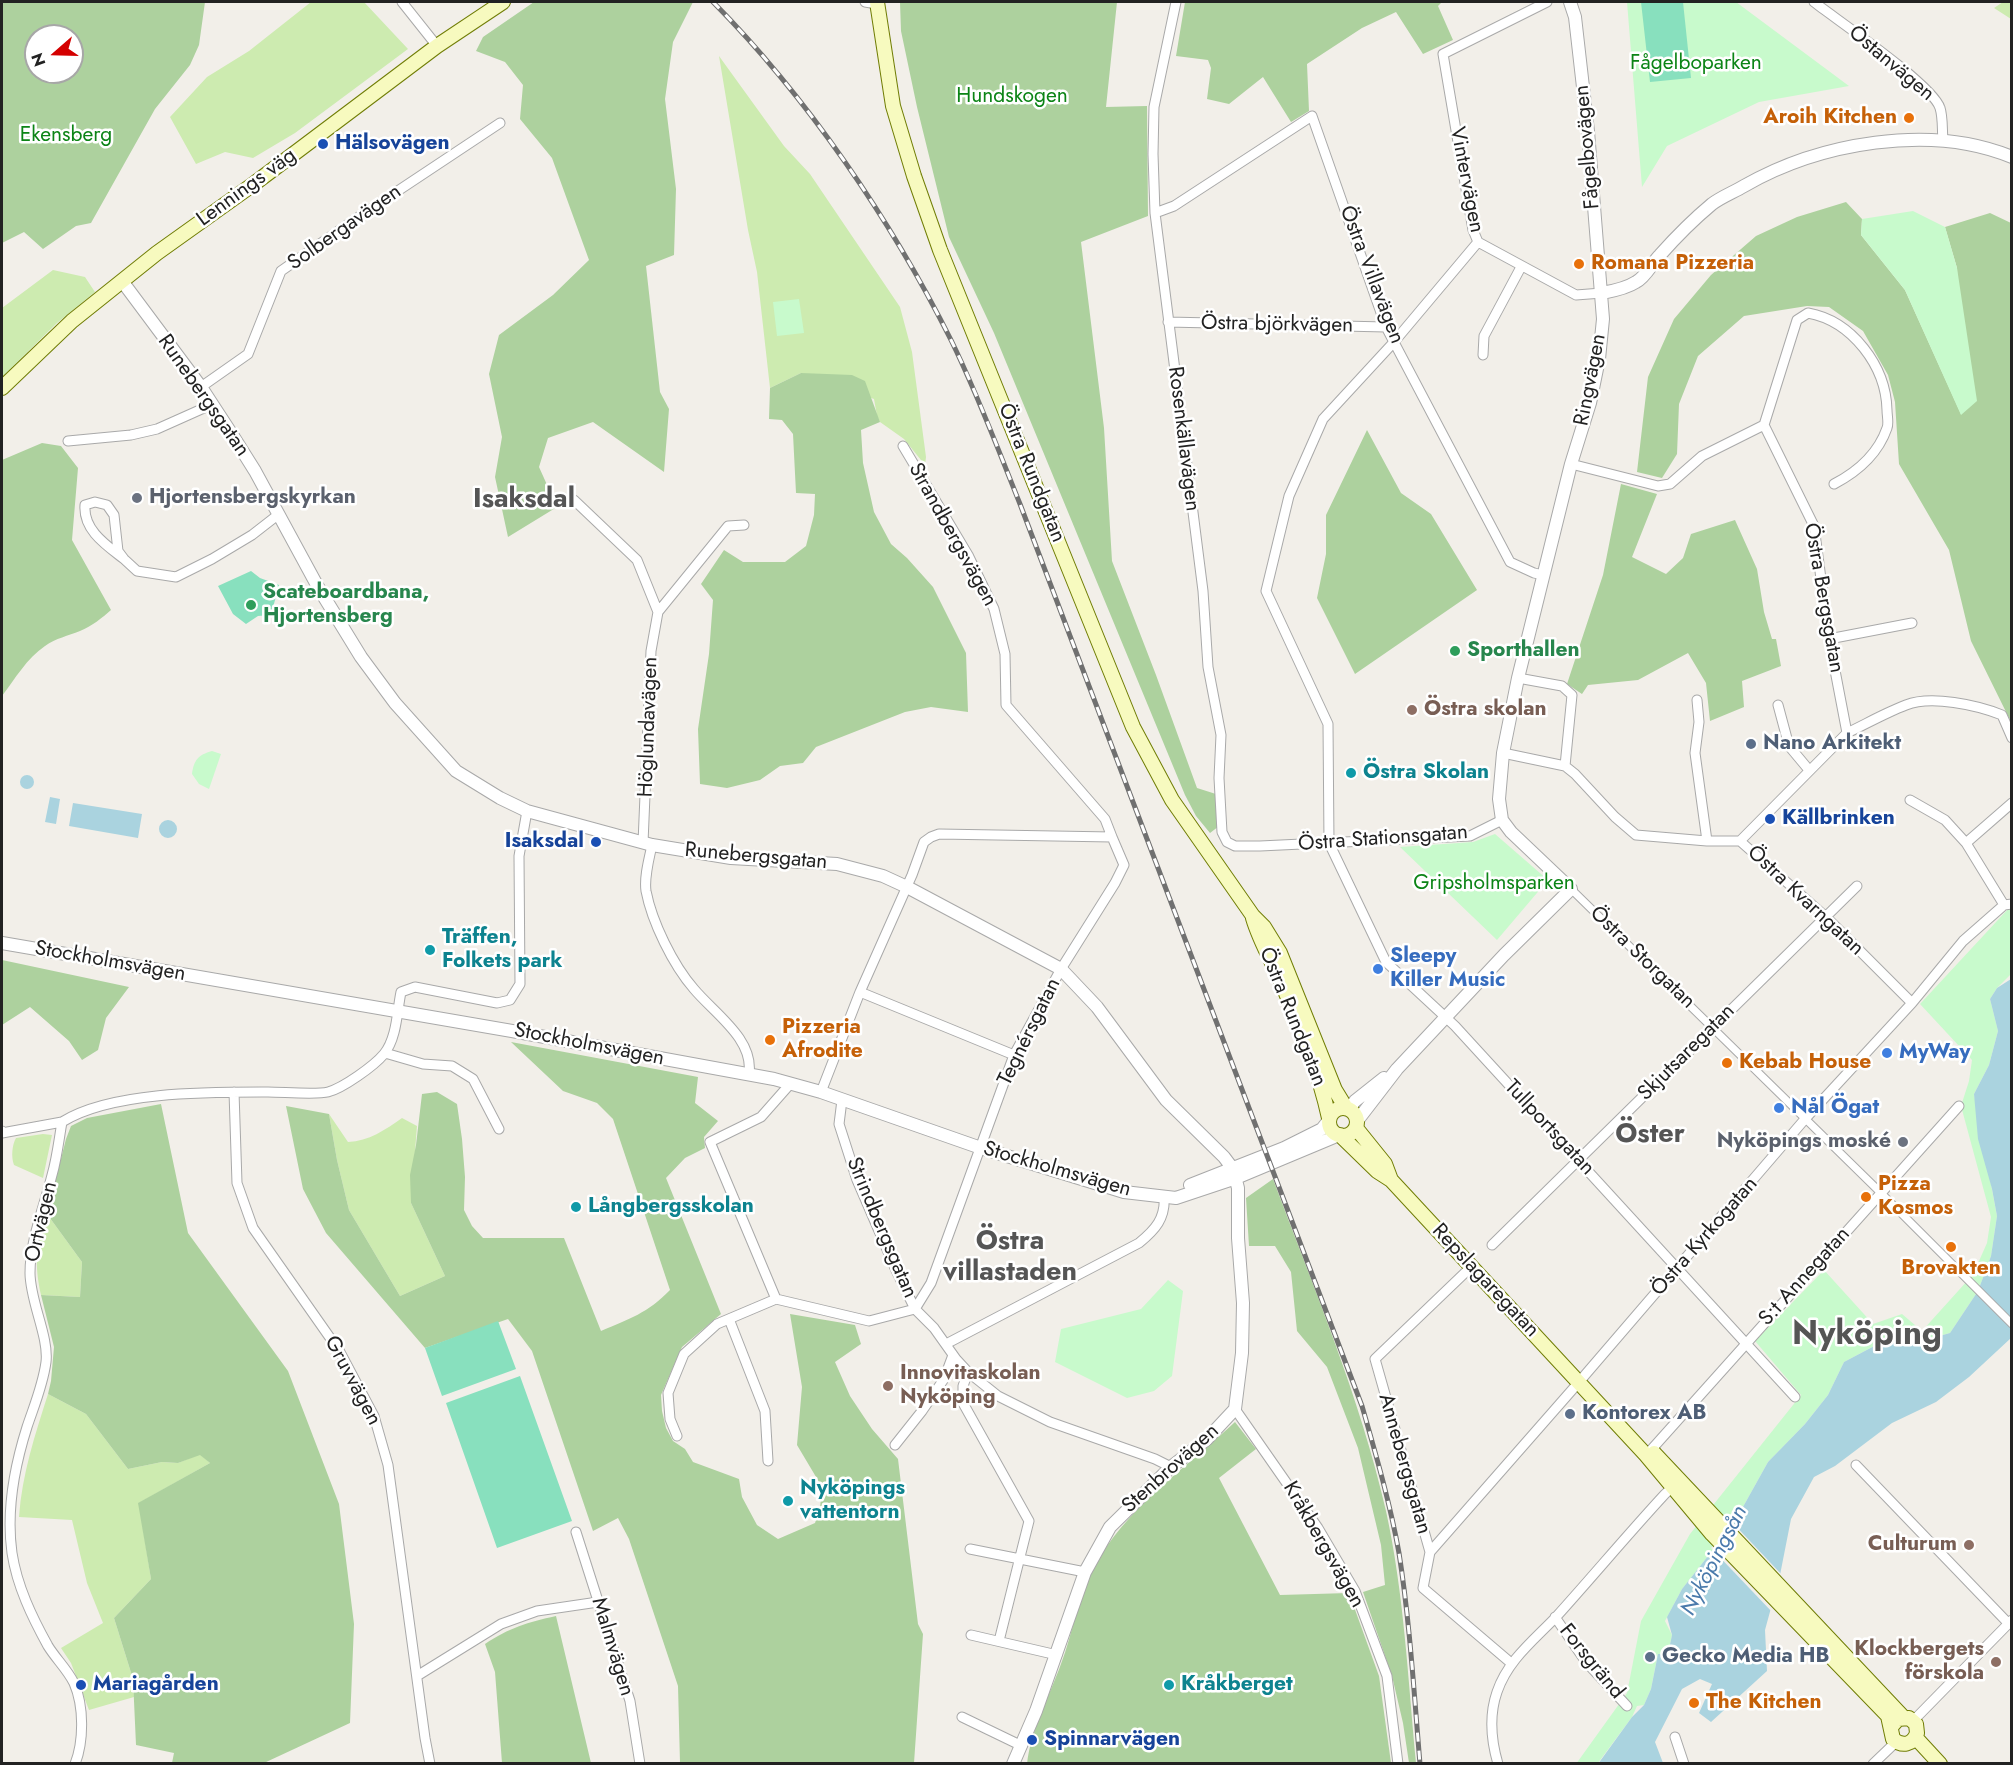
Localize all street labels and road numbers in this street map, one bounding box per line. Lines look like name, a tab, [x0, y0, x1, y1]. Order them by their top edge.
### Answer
street label: Östanvägen	[1843, 21, 1939, 107]
street label: Fågelbovägen	[1570, 84, 1606, 210]
street label: Vintervägen	[1443, 125, 1489, 235]
street label: Lennings väg	[192, 143, 302, 233]
street label: Solbergavägen	[283, 180, 407, 276]
street label: Östra Villavägen	[1333, 202, 1409, 348]
street label: Östra björkvägen	[1201, 311, 1353, 339]
street label: Runebergsgatan	[152, 330, 254, 462]
street label: Ringvägen	[1570, 332, 1612, 428]
street label: Rosenkällavägen	[1162, 365, 1204, 513]
street label: Östra Rundgatan	[992, 400, 1070, 546]
street label: Strandbergsvägen	[902, 459, 1002, 611]
street label: Östra Bergsgatan	[1797, 521, 1849, 675]
street label: Höglundavägen	[634, 656, 664, 798]
street label: Östra Stationsgatan	[1297, 821, 1469, 857]
street label: Runebergsgatan	[684, 838, 828, 876]
street label: Östra Kvarngatan	[1741, 841, 1869, 961]
street label: Östra Storgatan	[1584, 901, 1700, 1015]
street label: Stockholmsvägen	[33, 936, 187, 988]
street label: Östra Rundgatan	[1253, 944, 1331, 1090]
street label: Tegnérsgatan	[993, 974, 1067, 1090]
street label: Skjutsaregatan	[1633, 999, 1741, 1107]
street label: Stockholmsvägen	[512, 1018, 666, 1072]
street label: Tullportsgatan	[1498, 1075, 1600, 1181]
street label: Stockholmsvägen	[980, 1137, 1134, 1203]
street label: Strindbergsgatan	[840, 1154, 922, 1302]
street label: Östra Kyrkogatan	[1646, 1172, 1764, 1302]
street label: Ortvägen	[20, 1179, 64, 1265]
street label: Repslagaregatan	[1426, 1219, 1544, 1343]
street label: S:t Annegatan	[1754, 1222, 1856, 1332]
street label: Gruvvägen	[318, 1332, 386, 1430]
street label: Annebergsgatan	[1372, 1391, 1436, 1537]
street label: Stenbrovägen	[1117, 1419, 1225, 1519]
street label: Kråkbergsvägen	[1277, 1477, 1369, 1613]
street label: Malmvägen	[585, 1595, 639, 1699]
street label: Forsgränd	[1553, 1619, 1629, 1705]

